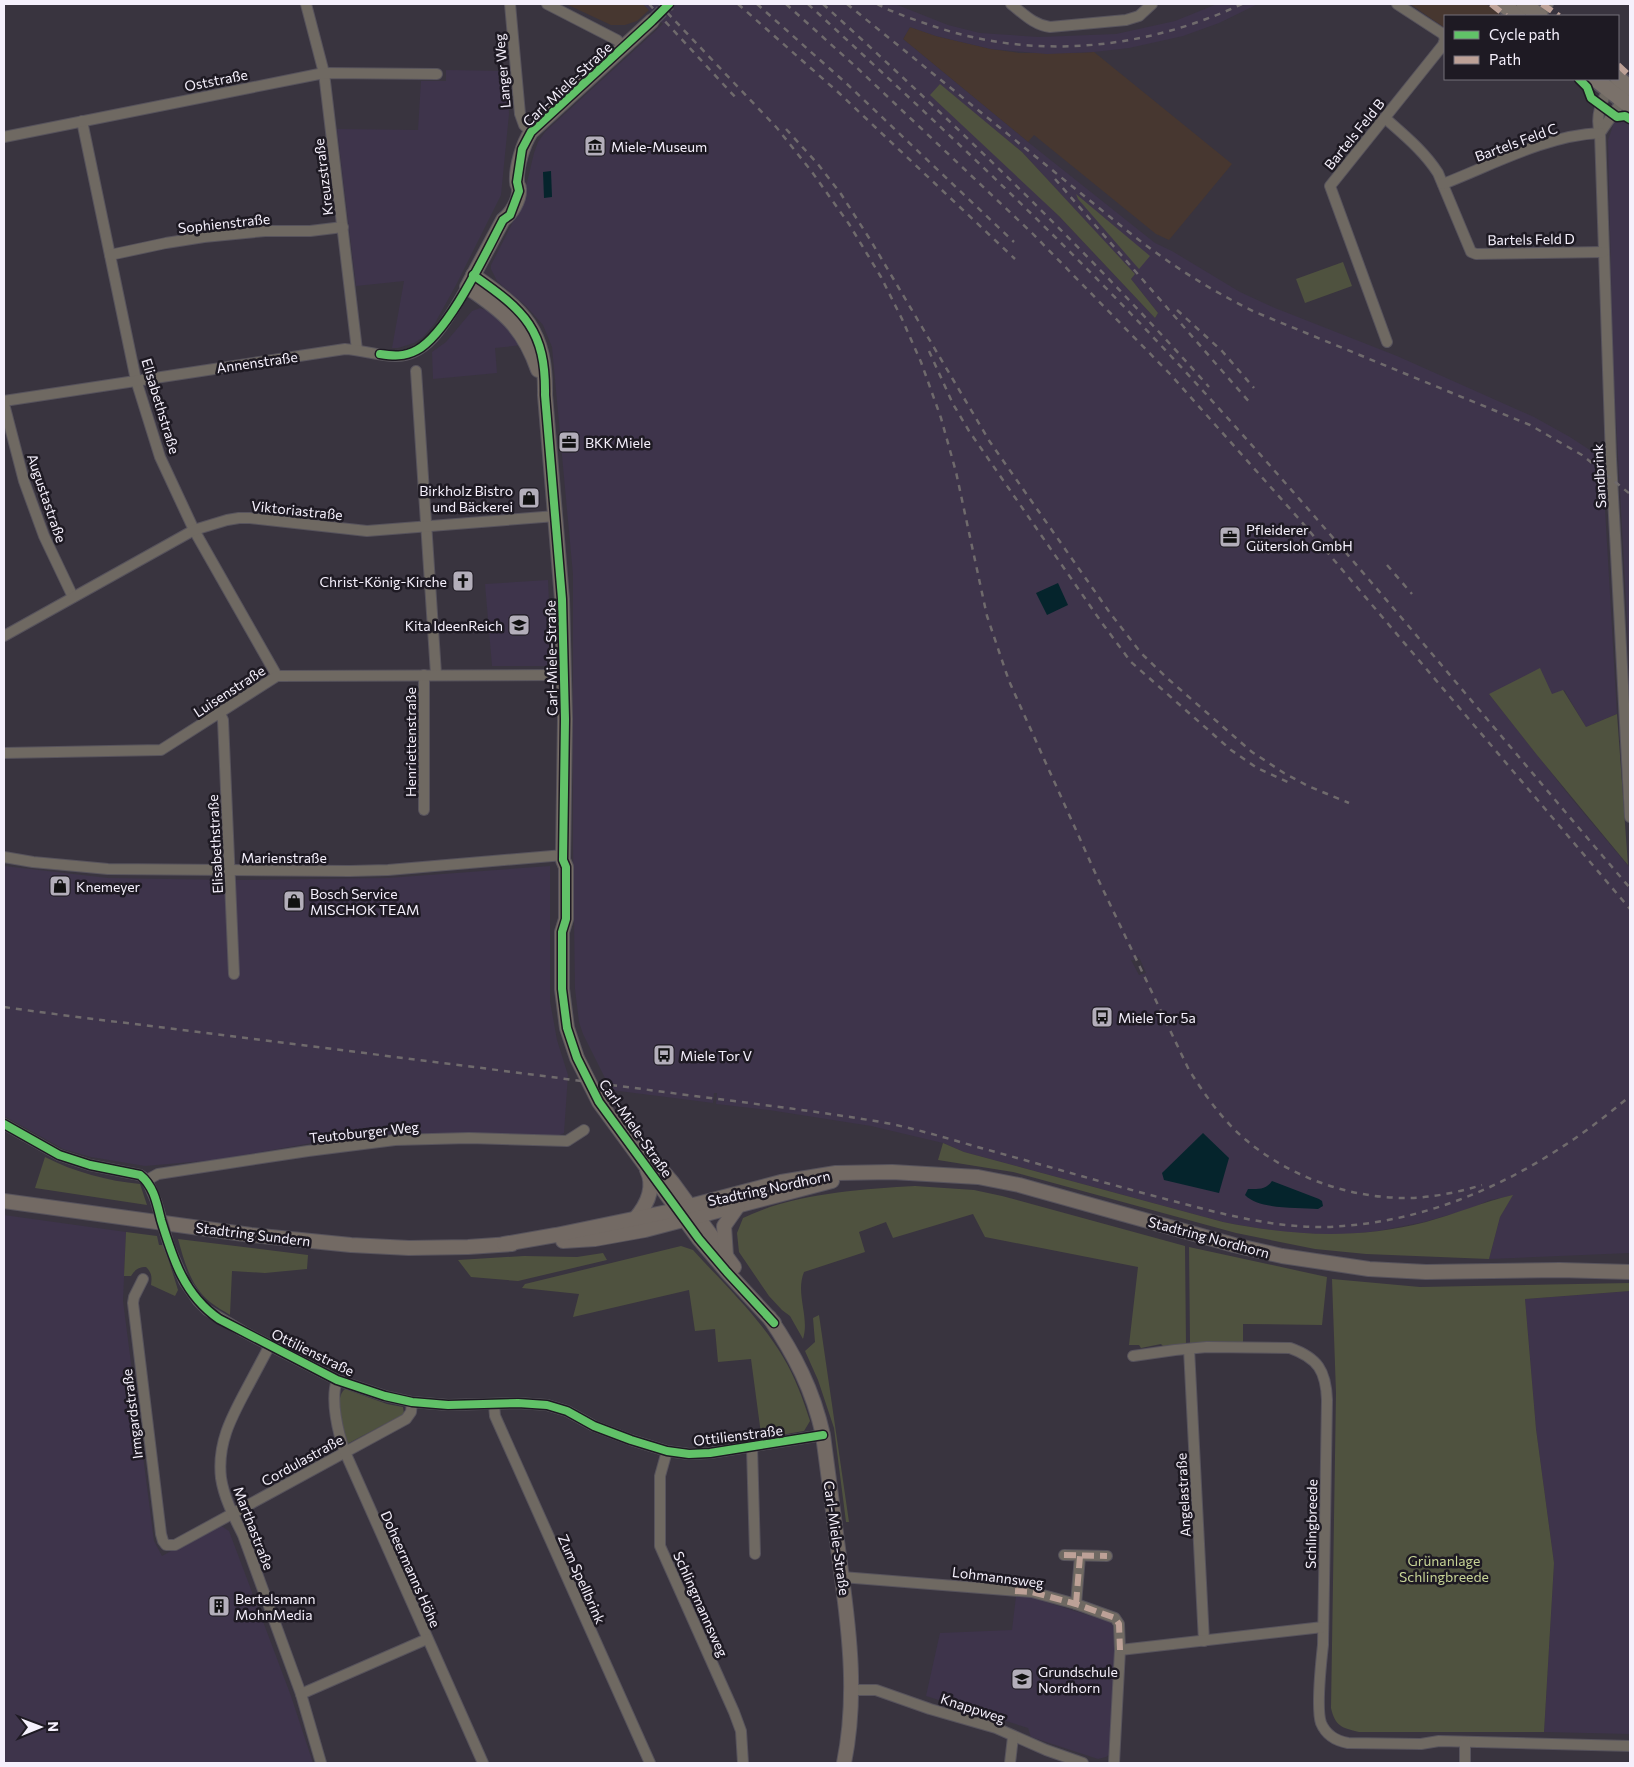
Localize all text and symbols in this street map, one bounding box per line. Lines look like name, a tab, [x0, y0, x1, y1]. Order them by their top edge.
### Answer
legend	[1444, 15, 1619, 80]
text: Cycle path	[1489, 25, 1560, 43]
street label: Langer Weg	[490, 33, 514, 109]
street label: Carl-Miele-Straße	[519, 38, 615, 130]
text: Path	[1489, 50, 1521, 68]
street label: Oststraße	[183, 66, 249, 94]
street label: Bartels Feld B	[1320, 95, 1388, 173]
street label: Bartels Feld C	[1472, 119, 1560, 165]
museum icon: Miele-Museum	[583, 134, 607, 158]
street label: Kreuzstraße	[310, 137, 336, 217]
place label: Miele-Museum	[611, 138, 707, 155]
street label: Sophienstraße	[177, 210, 271, 236]
street label: Bartels Feld D	[1487, 230, 1575, 248]
street label: Annenstraße	[215, 348, 299, 376]
street label: Elisabethstraße	[138, 356, 184, 456]
office icon: BKK Miele	[557, 430, 581, 454]
place label: BKK Miele	[585, 434, 651, 451]
street label: Sandbrink	[1589, 443, 1609, 509]
street label: Augustastraße	[24, 451, 70, 545]
place label: Birkholz Bistro und Bäckerei	[419, 482, 513, 515]
shop icon: Birkholz Bistro und Bäckerei	[517, 486, 541, 510]
street label: Viktoriastraße	[250, 497, 344, 523]
place label: Pfleiderer Gütersloh GmbH	[1246, 521, 1353, 554]
office icon: Pfleiderer Gütersloh GmbH	[1218, 525, 1242, 549]
church icon: Christ-König-Kirche	[451, 569, 475, 593]
place label: Christ-König-Kirche	[319, 573, 447, 590]
street label: Carl-Miele-Straße	[541, 600, 561, 716]
school or university icon: Kita IdeenReich	[507, 613, 531, 637]
place label: Kita IdeenReich	[405, 617, 503, 634]
street label: Luisenstraße	[190, 662, 268, 720]
street label: Henriettenstraße	[402, 687, 419, 797]
street label: Elisabethstraße	[204, 794, 226, 894]
street label: Marienstraße	[241, 849, 327, 866]
shop icon: Knemeyer	[48, 874, 72, 898]
place label: Knemeyer	[76, 878, 141, 895]
place label: Bosch Service MISCHOK TEAM	[310, 885, 419, 918]
shop icon: Bosch Service MISCHOK TEAM	[282, 889, 306, 913]
bus stop icon: Miele Tor 5a	[1090, 1005, 1114, 1029]
place label: Miele Tor 5a	[1118, 1009, 1196, 1026]
bus stop icon: Miele Tor V	[652, 1043, 676, 1067]
place label: Miele Tor V	[680, 1047, 753, 1064]
street label: Carl-Miele-Straße	[596, 1076, 676, 1180]
street label: Teutoburger Weg	[308, 1118, 420, 1146]
street label: Stadtring Nordhorn	[706, 1167, 832, 1209]
street label: Stadtring Nordhorn	[1147, 1213, 1271, 1261]
street label: Stadtring Sundern	[195, 1219, 311, 1249]
street label: Ottilienstraße	[269, 1325, 357, 1379]
street label: Irmgardstraße	[118, 1368, 146, 1460]
street label: Ottilienstraße	[692, 1421, 784, 1449]
street label: Cordulastraße	[258, 1431, 346, 1489]
street label: Angelastraße	[1172, 1453, 1194, 1537]
street label: Schlingbreede	[1302, 1479, 1320, 1569]
street label: Carl-Miele-Straße	[821, 1480, 853, 1596]
street label: Marthastraße	[230, 1484, 278, 1572]
street label: Doheermanns Höhe	[378, 1508, 444, 1630]
street label: Zum Spellbrink	[555, 1532, 609, 1627]
street label: Schlingmannsweg	[670, 1549, 732, 1660]
park label: Grünanlage Schlingbreede	[1399, 1552, 1489, 1585]
street label: Lohmannsweg	[951, 1563, 1045, 1591]
place label: Bertelsmann MohnMedia	[235, 1590, 316, 1623]
building icon: Bertelsmann MohnMedia	[207, 1594, 231, 1618]
place label: Grundschule Nordhorn	[1038, 1663, 1118, 1696]
school or university icon: Grundschule Nordhorn	[1010, 1667, 1034, 1691]
street label: Knappweg	[938, 1690, 1008, 1727]
north arrow	[15, 1702, 65, 1752]
text: N	[45, 1721, 62, 1732]

